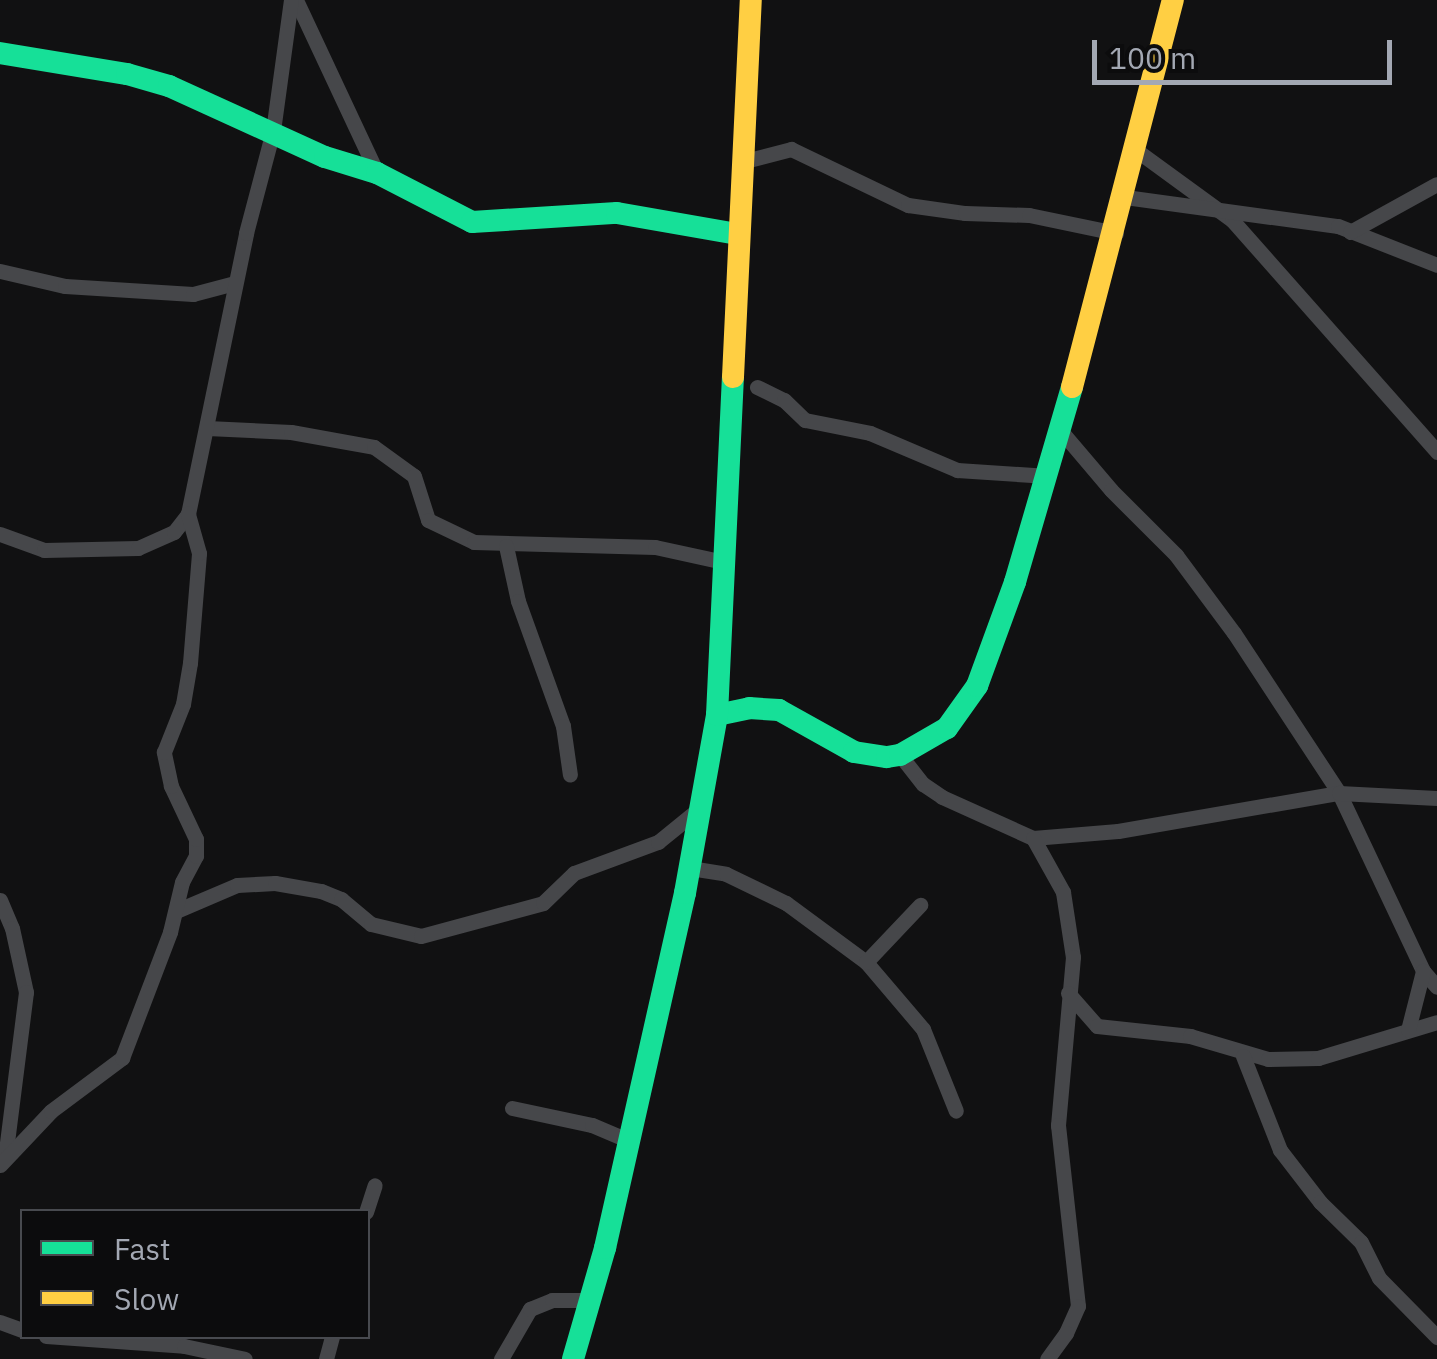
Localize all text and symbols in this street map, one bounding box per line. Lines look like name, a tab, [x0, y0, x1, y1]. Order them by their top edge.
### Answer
scale bar	[1097, 20, 1397, 82]
text: 100 m	[1109, 38, 1196, 77]
legend	[20, 1209, 370, 1339]
text: Fast	[114, 1229, 171, 1268]
text: Slow	[114, 1279, 179, 1318]

